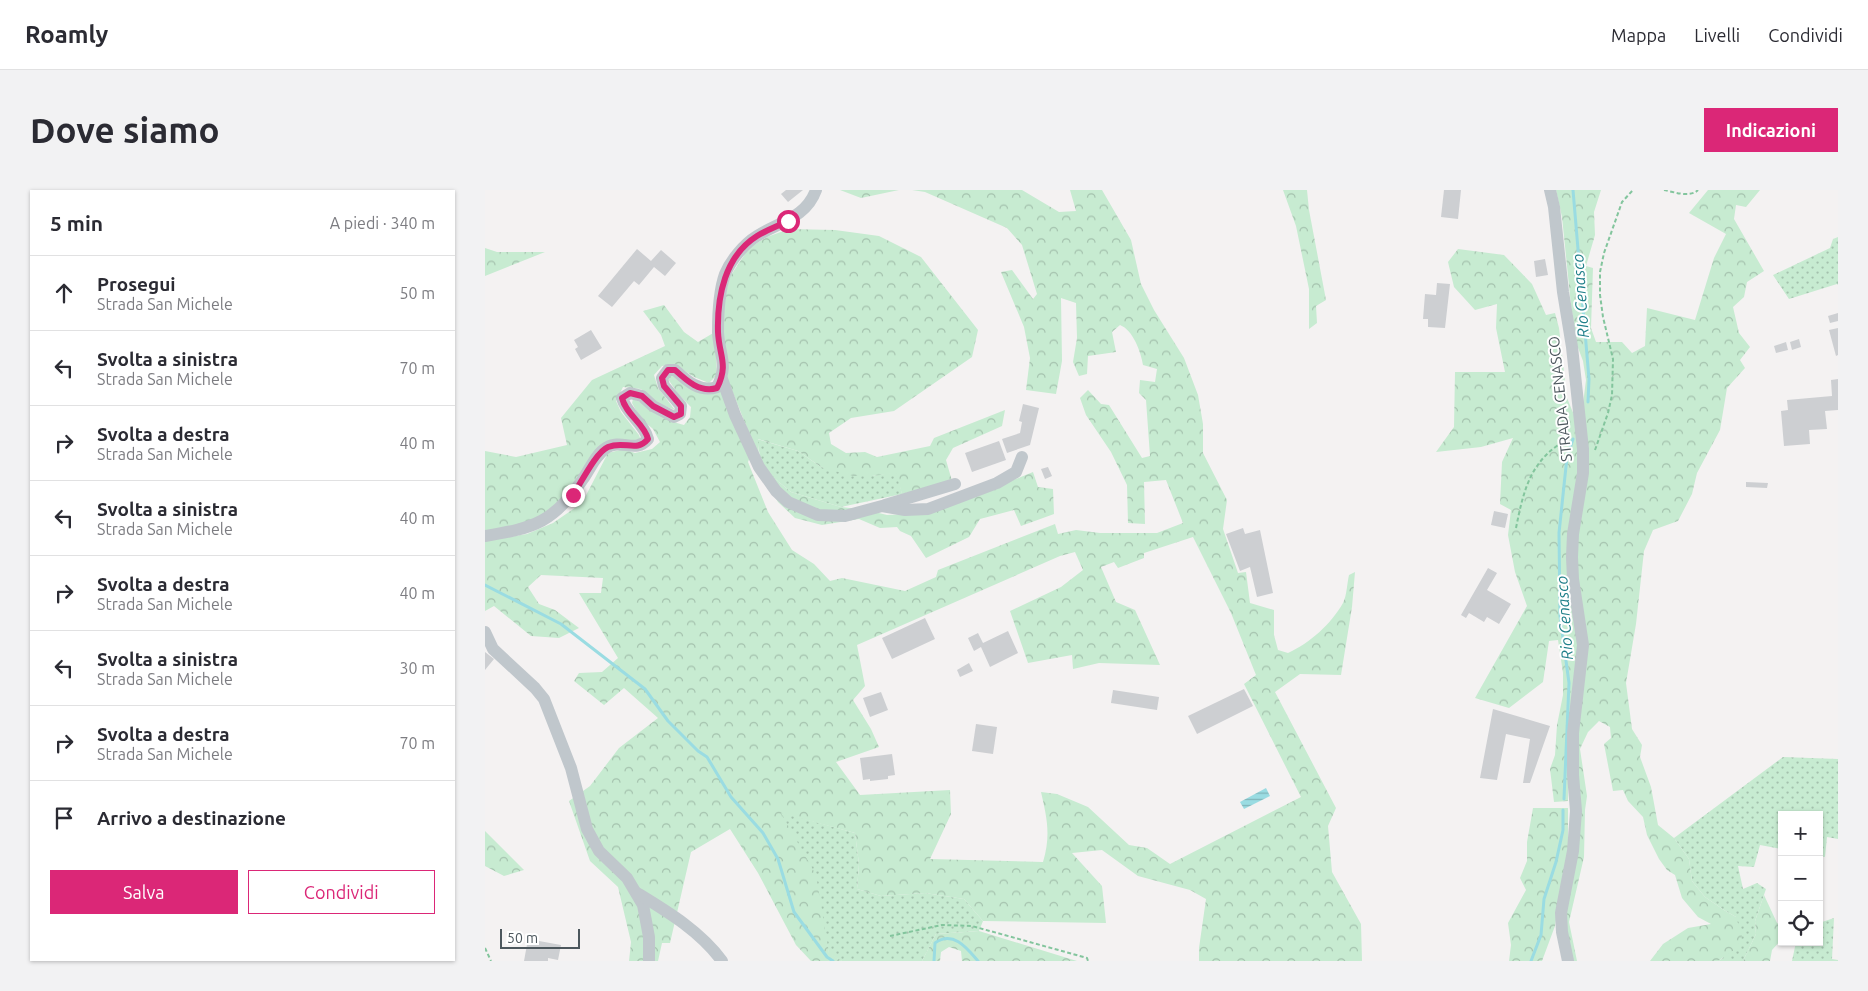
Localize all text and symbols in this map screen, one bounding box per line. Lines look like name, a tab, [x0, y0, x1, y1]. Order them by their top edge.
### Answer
text: Roamly	[25, 21, 108, 48]
text: Mappa	[1611, 25, 1666, 45]
text: Livelli	[1694, 25, 1740, 45]
text: Condividi	[1768, 25, 1843, 45]
button: Indicazioni	[1704, 108, 1838, 152]
text: Dove siamo	[30, 110, 220, 150]
route start	[777, 210, 800, 233]
text: 5 min	[50, 211, 103, 235]
text: A piedi · 340 m	[330, 214, 435, 232]
water label: RIo Cenasco	[1568, 253, 1592, 339]
text: Prosegui	[97, 273, 176, 295]
icon: ahead	[50, 279, 78, 307]
text: 50 m	[399, 284, 435, 302]
text: Strada San Michele	[97, 295, 233, 313]
street label: STRADA CENASCO	[1545, 335, 1575, 463]
text: Svolta a sinistra	[97, 348, 238, 370]
icon: left	[50, 354, 78, 382]
text: 70 m	[399, 359, 435, 377]
text: Strada San Michele	[97, 370, 233, 388]
text: Svolta a destra	[97, 423, 230, 445]
icon: right	[50, 429, 78, 457]
text: 40 m	[399, 434, 435, 452]
text: Strada San Michele	[97, 445, 233, 463]
route end	[562, 484, 585, 507]
text: Svolta a sinistra	[97, 498, 238, 520]
icon: left	[50, 504, 78, 532]
text: 40 m	[399, 509, 435, 527]
text: Strada San Michele	[97, 520, 233, 538]
text: Svolta a destra	[97, 573, 230, 595]
water label: Rio Cenasco	[1552, 575, 1576, 661]
icon: right	[50, 579, 78, 607]
text: 40 m	[399, 584, 435, 602]
text: Strada San Michele	[97, 595, 233, 613]
text: Svolta a sinistra	[97, 648, 238, 670]
icon: left	[50, 654, 78, 682]
text: 30 m	[399, 659, 435, 677]
text: Strada San Michele	[97, 670, 233, 688]
text: Svolta a destra	[97, 723, 230, 745]
icon: right	[50, 729, 78, 757]
text: 70 m	[399, 734, 435, 752]
text: Strada San Michele	[97, 745, 233, 763]
icon: arrive	[50, 804, 78, 832]
text: Arrivo a destinazione	[97, 807, 286, 829]
map controls	[1778, 811, 1823, 946]
button: +	[1778, 811, 1823, 856]
button: −	[1778, 856, 1823, 901]
button: Salva	[50, 870, 238, 914]
button: Condividi	[248, 870, 435, 914]
button: locate	[1778, 901, 1823, 946]
scale bar	[500, 926, 580, 949]
text: 50 m	[507, 930, 538, 946]

